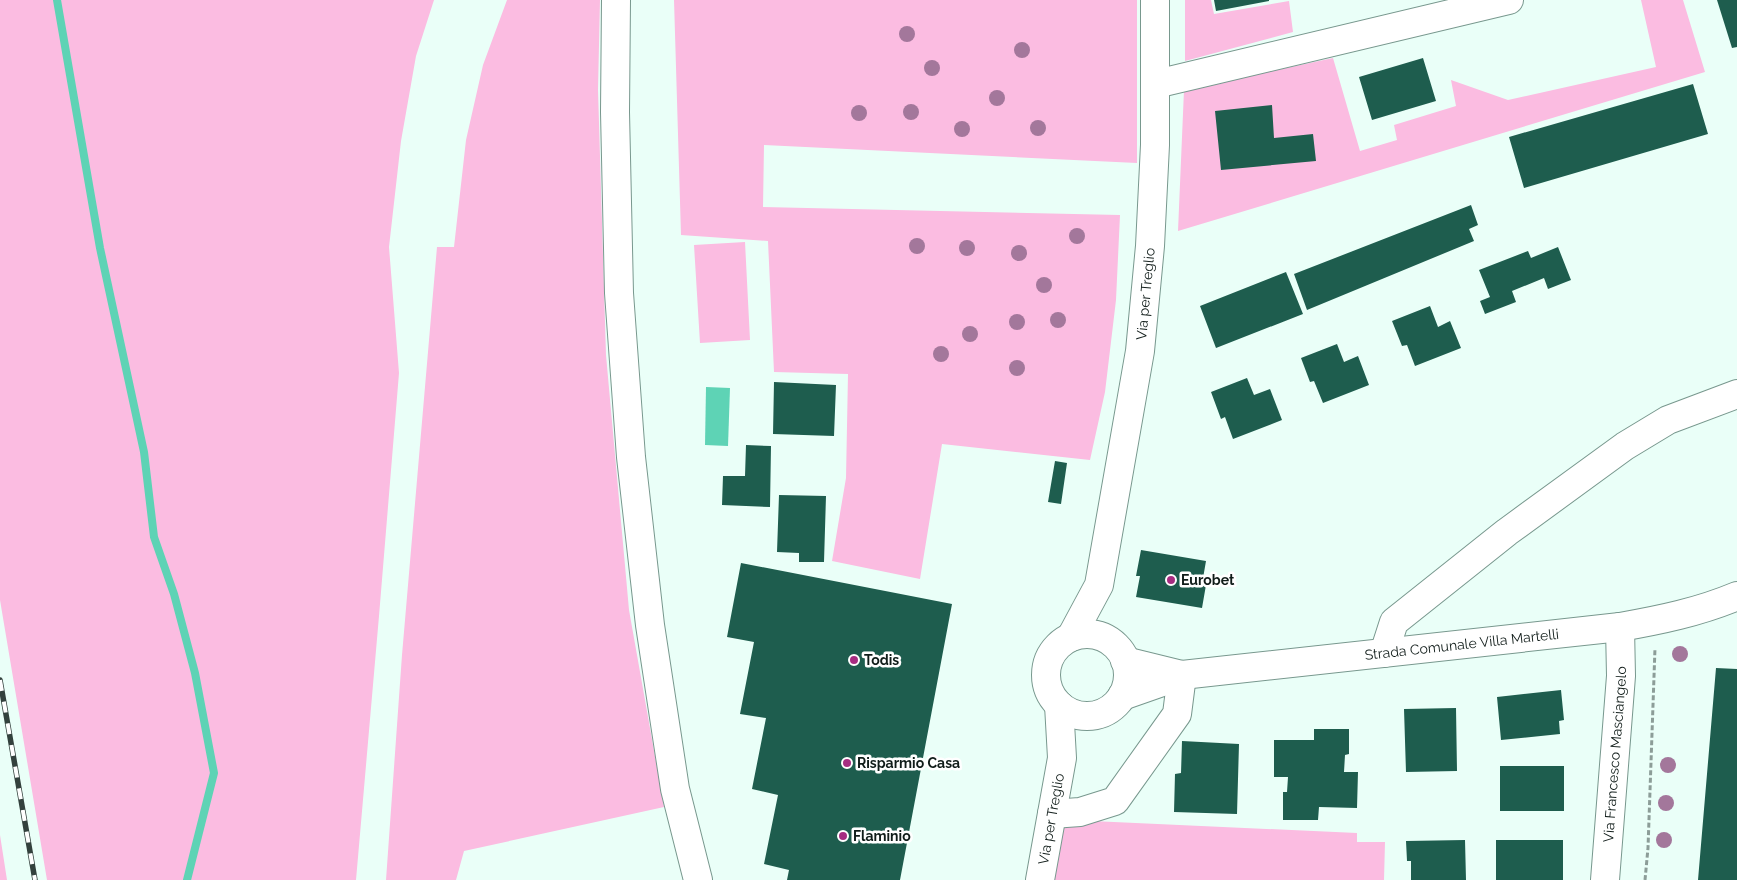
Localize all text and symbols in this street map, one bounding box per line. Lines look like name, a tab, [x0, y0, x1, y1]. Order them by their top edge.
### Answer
street label: Via per Treglio	[1133, 247, 1158, 341]
place label: Eurobet	[1181, 572, 1235, 588]
marker: Eurobet	[1165, 574, 1177, 586]
street label: Strada Comunale Villa Martelli	[1364, 626, 1560, 663]
place label: Todis	[864, 652, 899, 668]
marker: Todis	[848, 654, 860, 666]
street label: Via Francesco Masciangelo	[1600, 666, 1629, 843]
place label: Risparmio Casa	[857, 755, 960, 771]
marker: Risparmio Casa	[841, 757, 853, 769]
street label: Via per Treglio	[1035, 772, 1067, 866]
place label: Flaminio	[853, 828, 911, 844]
marker: Flaminio	[837, 830, 849, 842]

